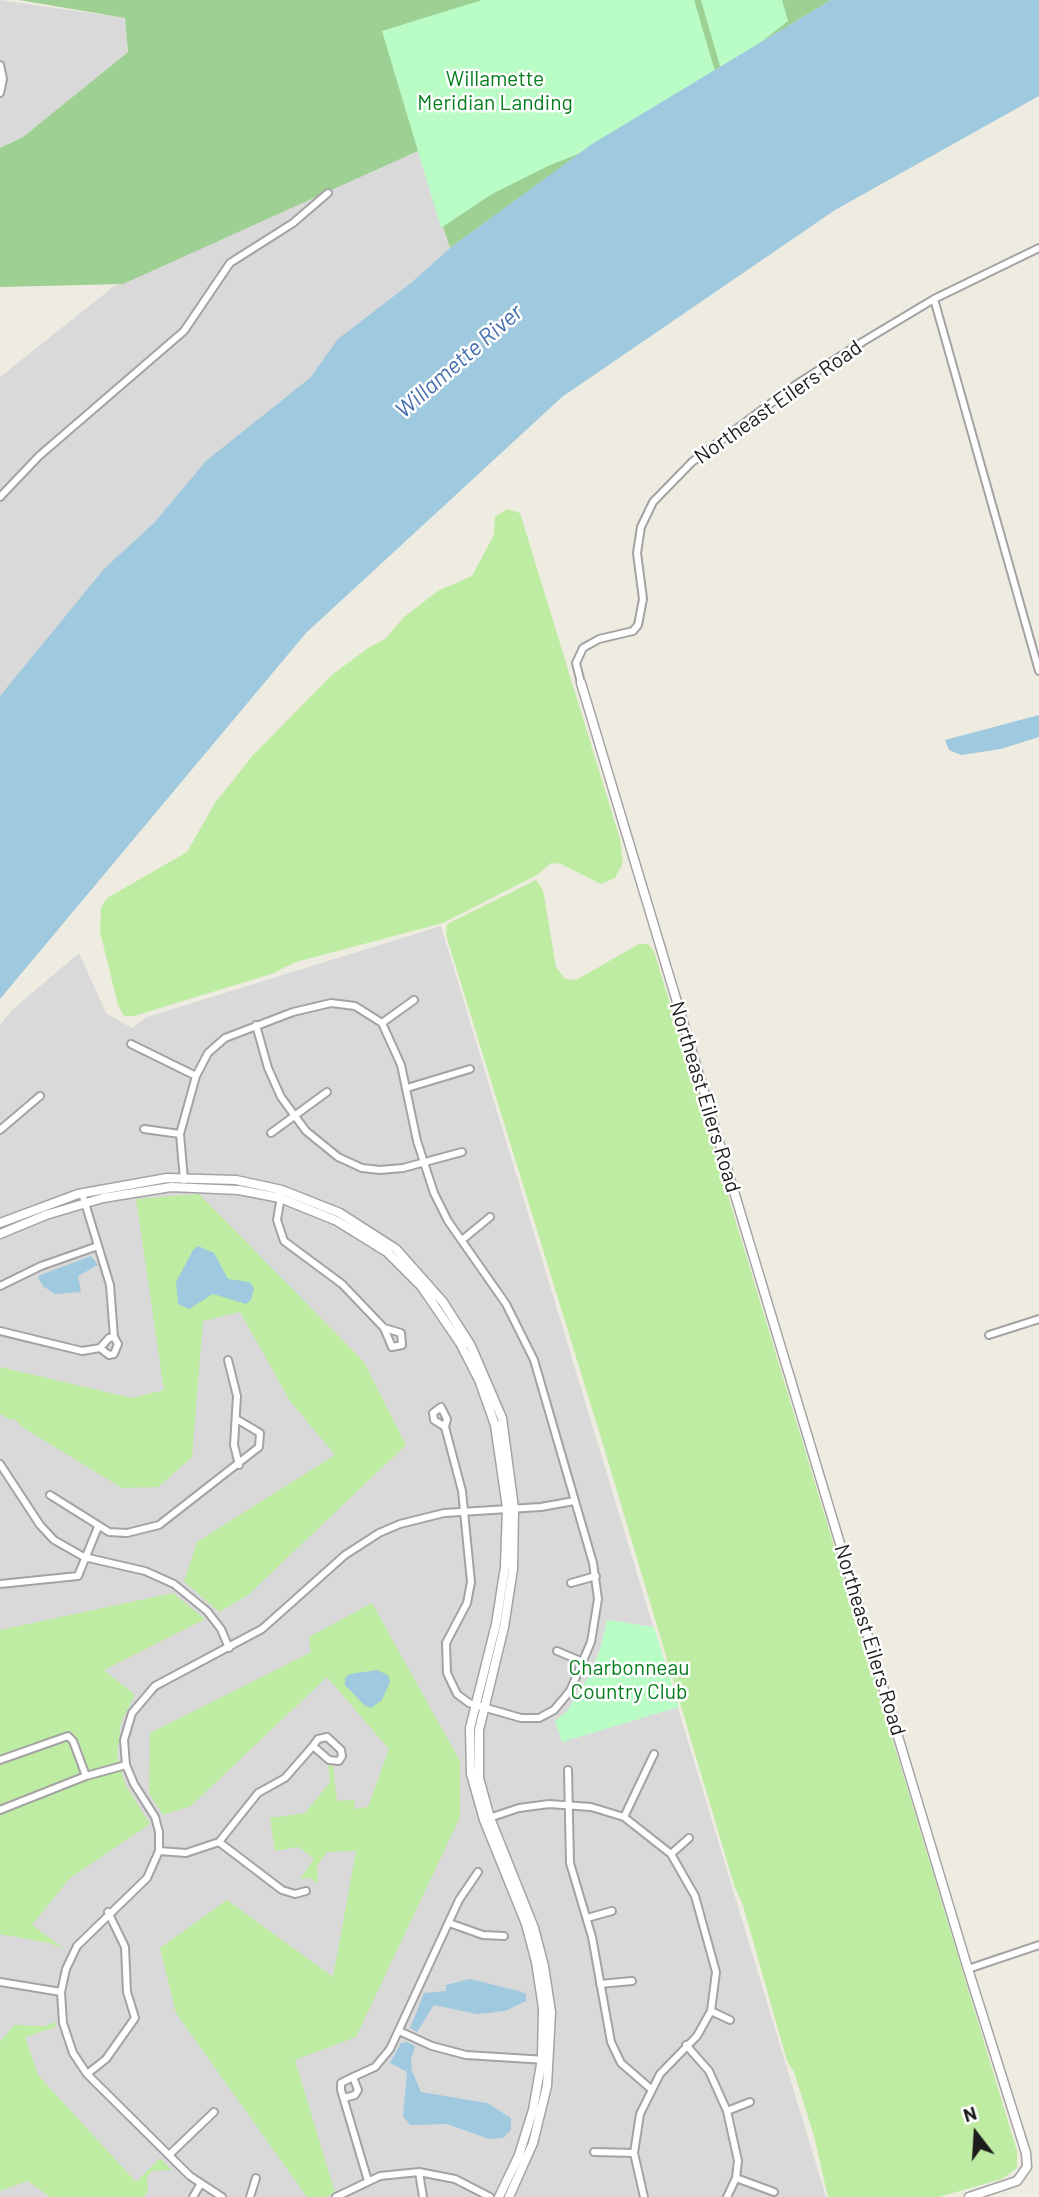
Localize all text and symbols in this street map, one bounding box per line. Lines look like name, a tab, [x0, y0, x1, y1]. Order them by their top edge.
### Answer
park label: Willamette Meridian Landing	[417, 66, 573, 116]
water label: Willamette River	[390, 298, 528, 424]
street label: Northeast Eilers Road	[689, 335, 867, 469]
street label: Northeast Eilers Road	[664, 998, 746, 1196]
street label: Northeast Eilers Road	[829, 1541, 911, 1739]
park label: Charbonneau Country Club	[569, 1655, 689, 1705]
north arrow	[941, 2099, 1011, 2169]
text: N	[960, 2101, 979, 2126]

